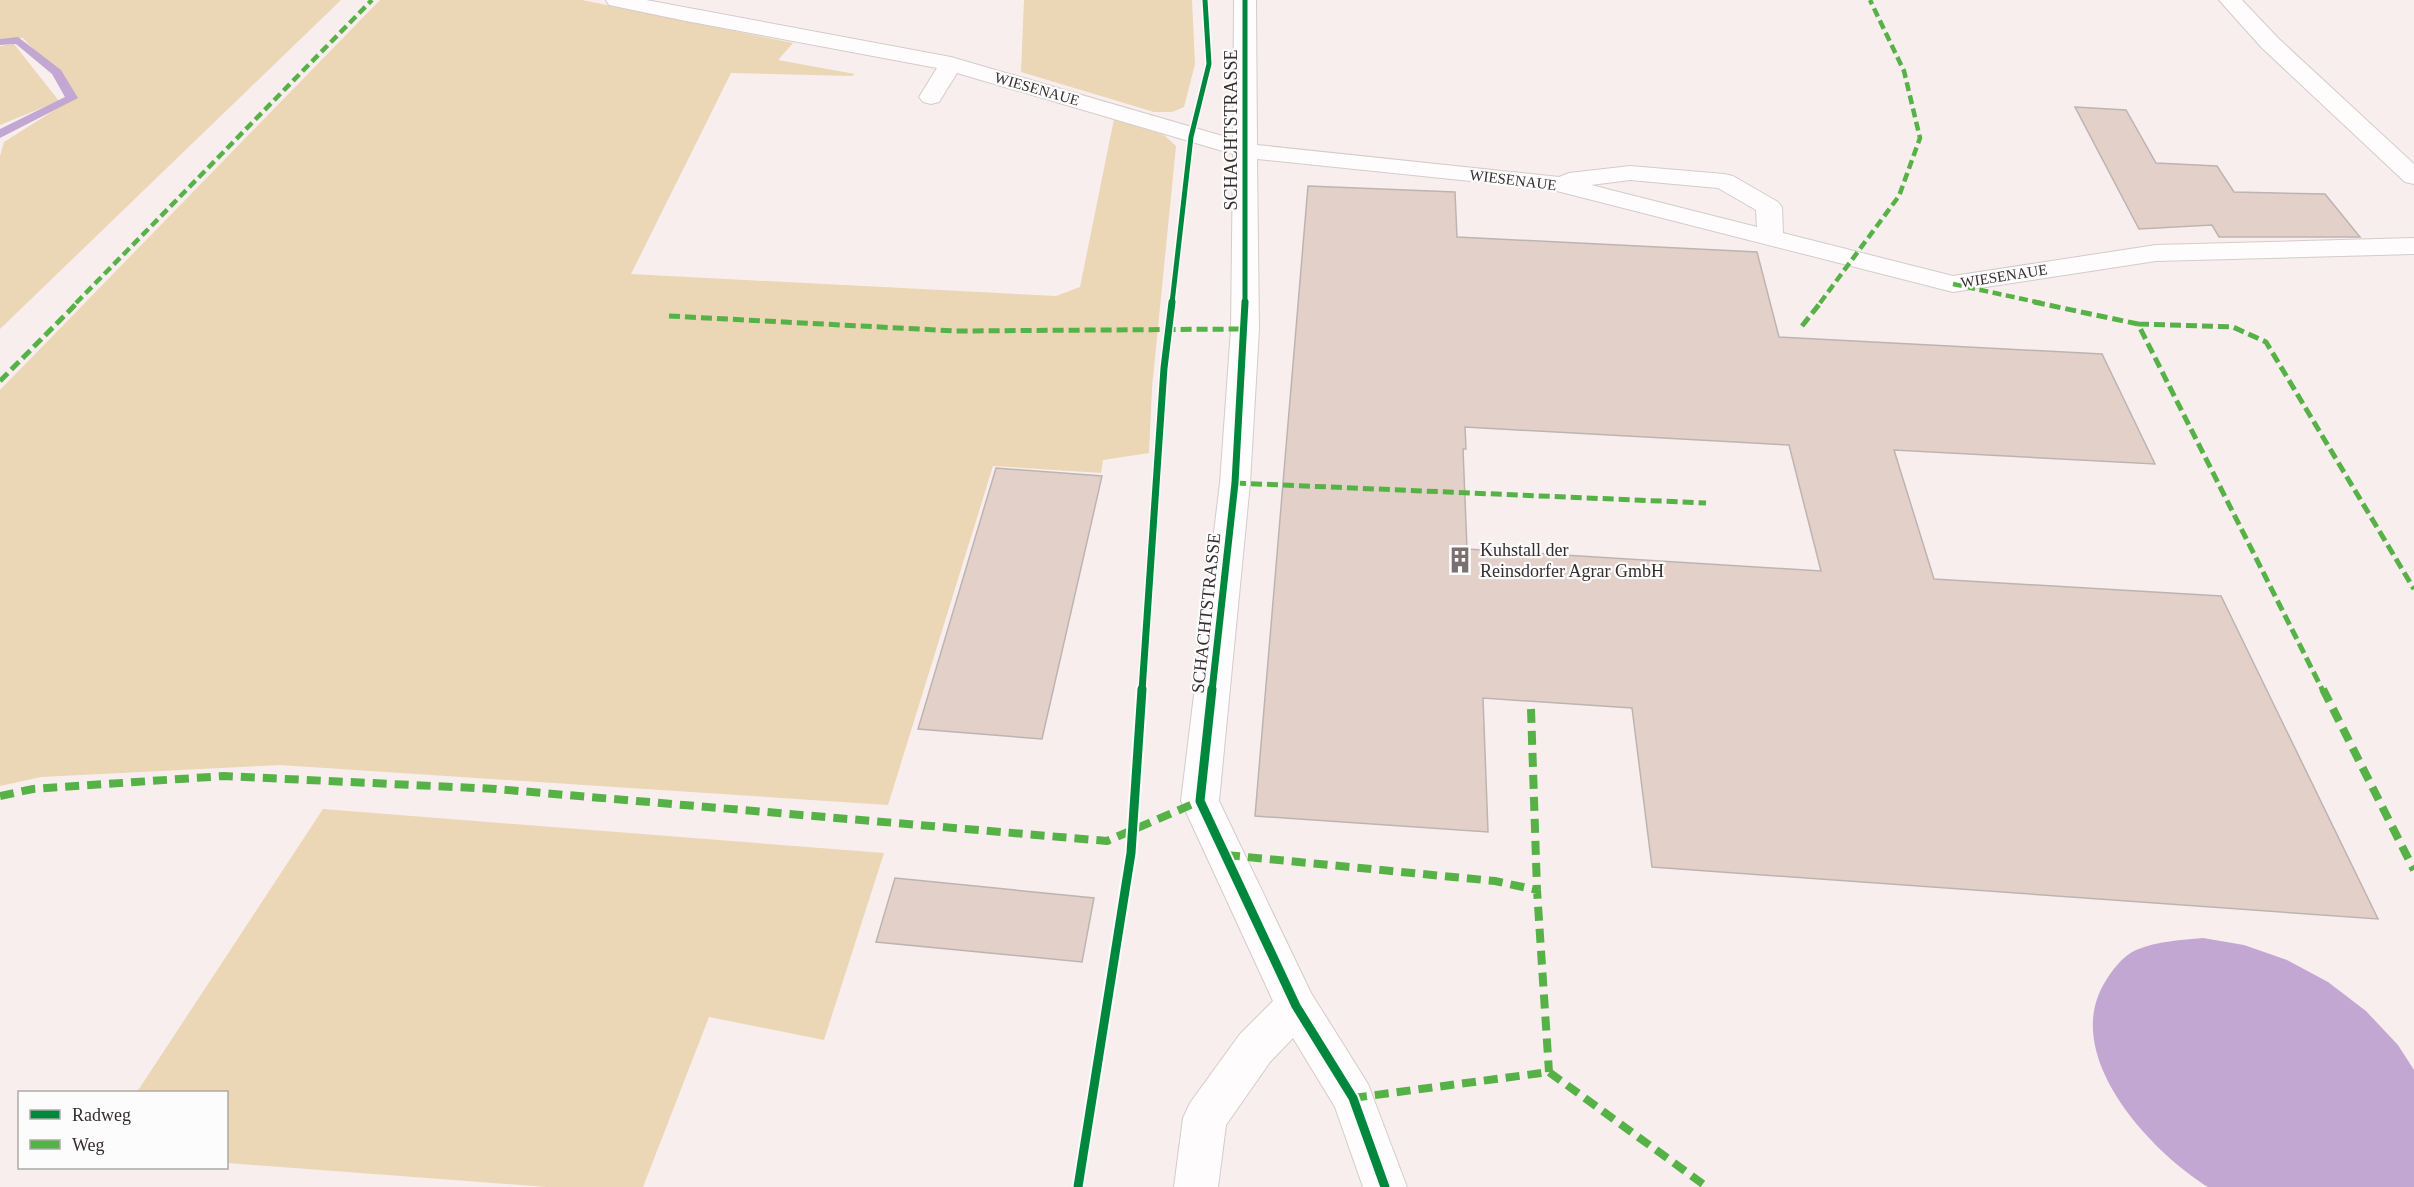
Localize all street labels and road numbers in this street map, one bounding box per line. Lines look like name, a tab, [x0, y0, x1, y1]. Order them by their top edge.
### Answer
street label: SCHACHTSTRASSE	[1221, 49, 1241, 211]
street label: WIESENAUE	[993, 69, 1081, 109]
street label: WIESENAUE	[1469, 167, 1557, 193]
street label: WIESENAUE	[1960, 261, 2048, 291]
street label: SCHACHTSTRASSE	[1188, 532, 1224, 694]

